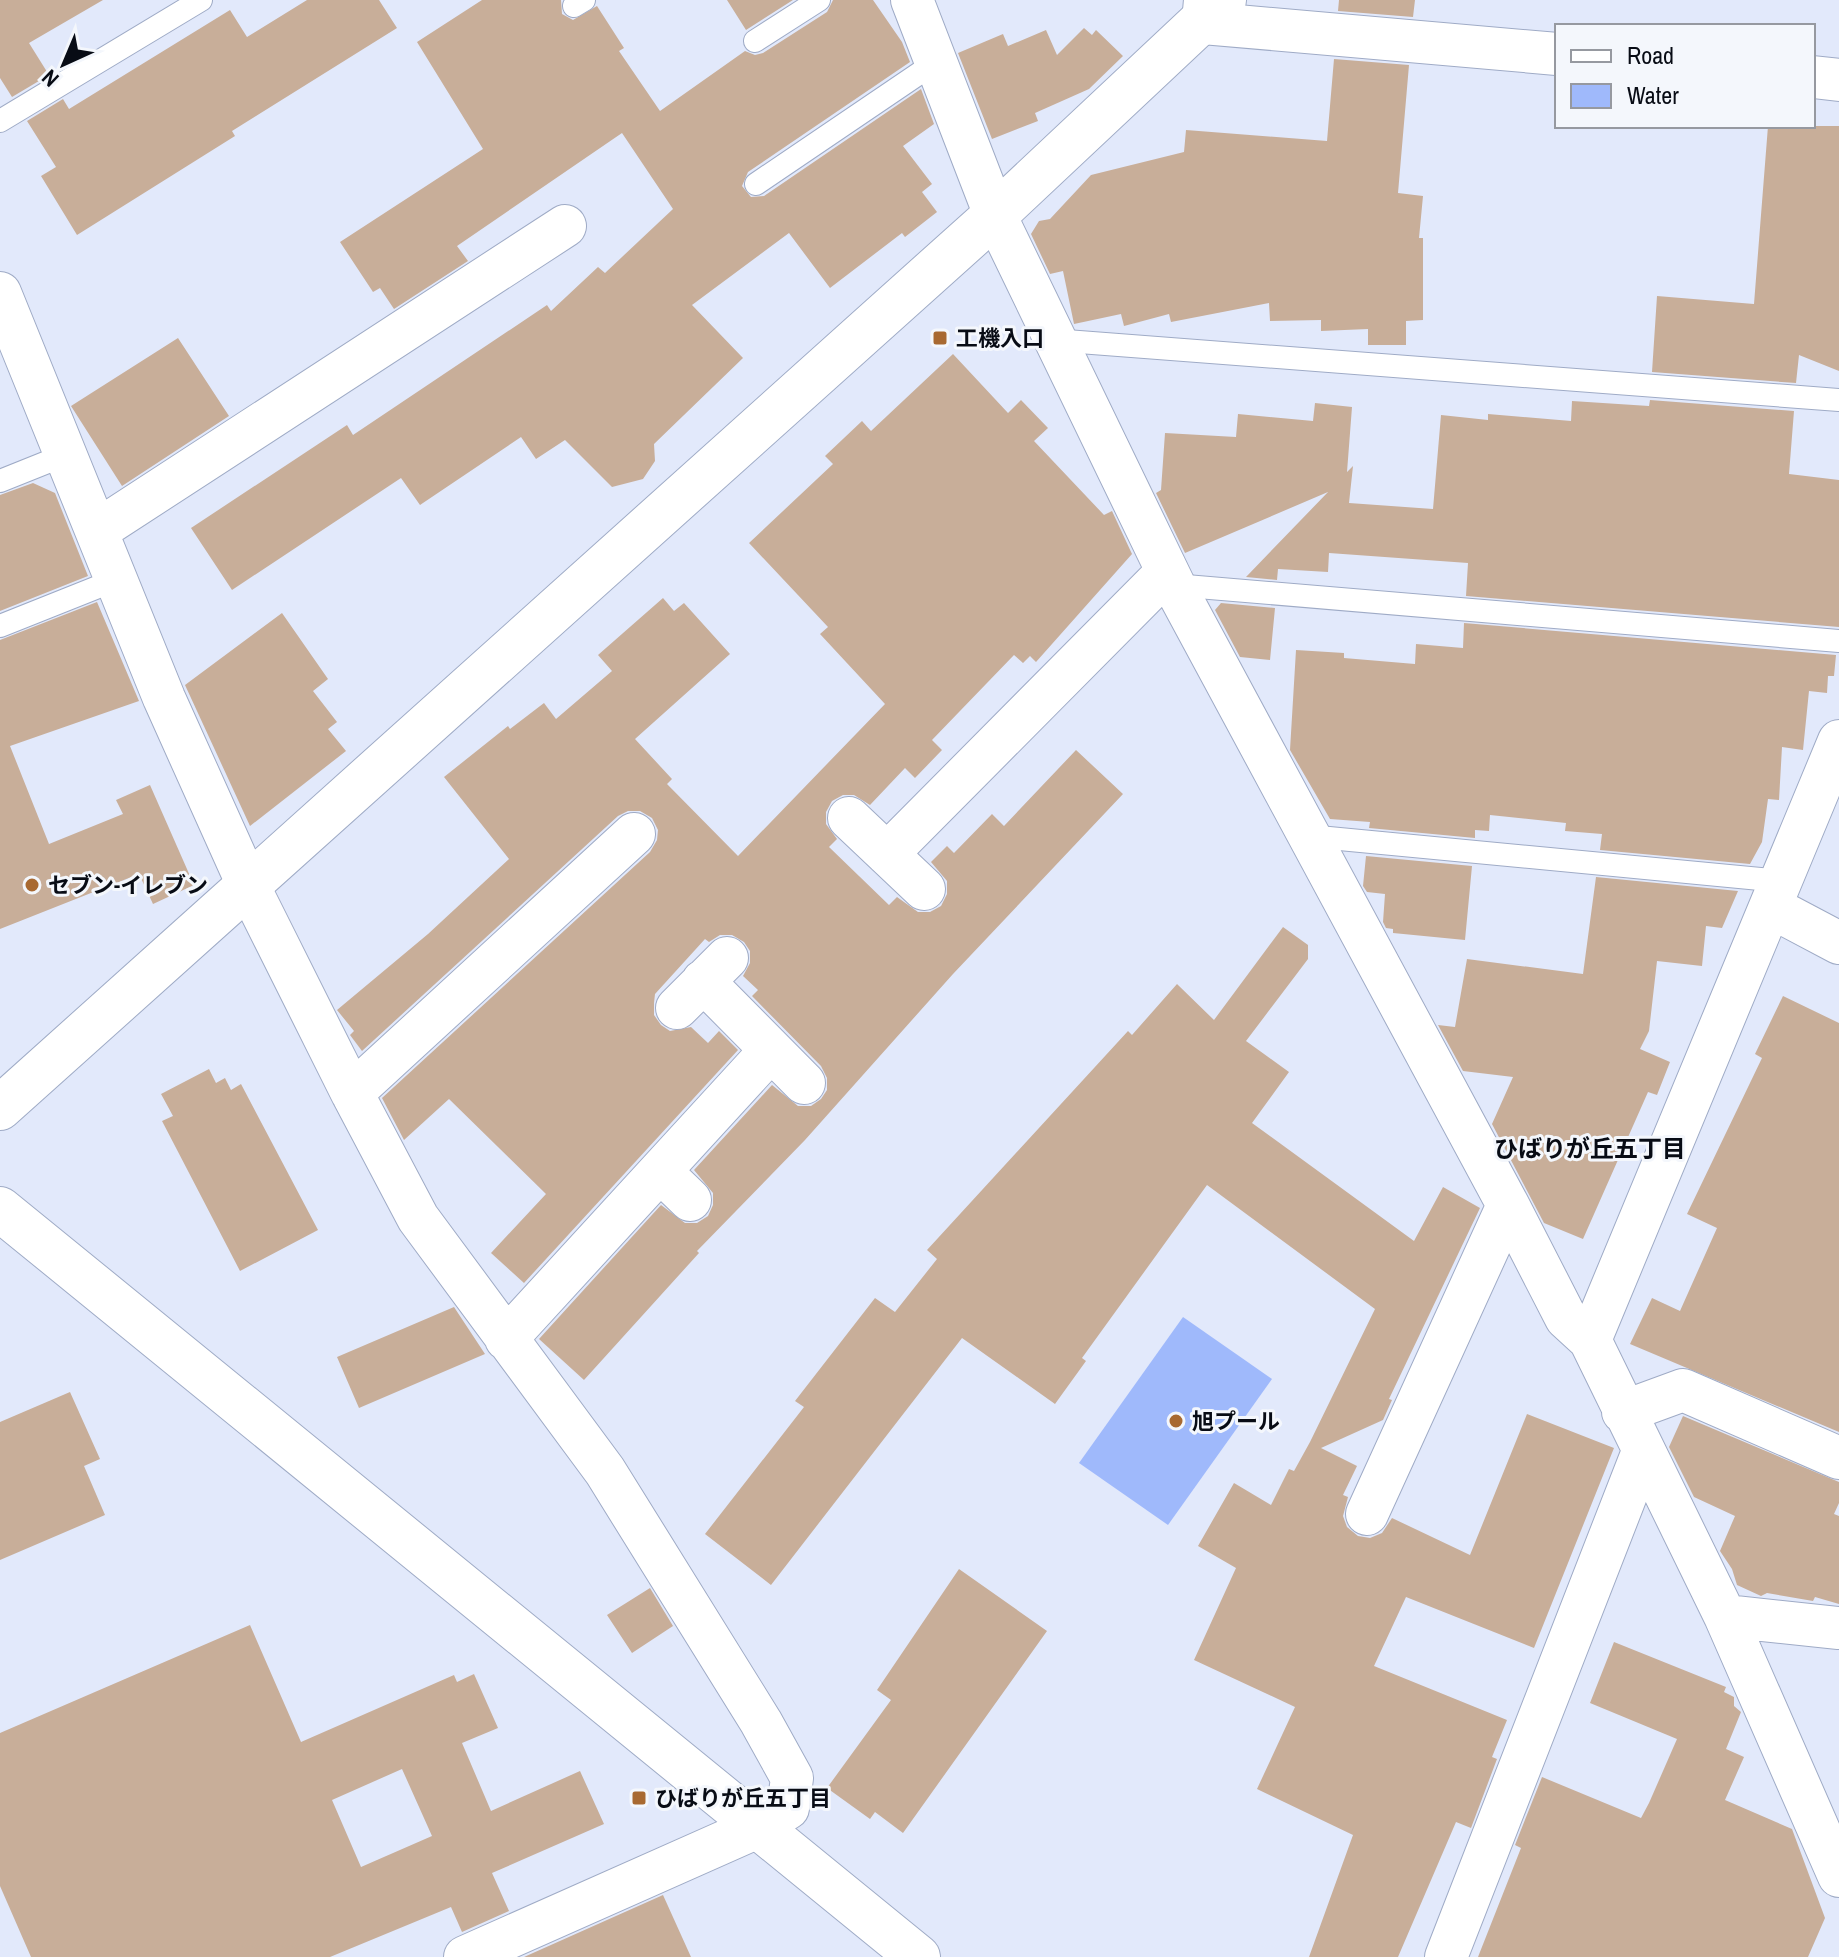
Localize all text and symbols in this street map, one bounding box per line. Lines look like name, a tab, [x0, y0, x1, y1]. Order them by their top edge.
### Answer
north arrow	[24, 24, 104, 104]
legend	[1555, 24, 1815, 128]
text: Road	[1627, 39, 1674, 71]
text: N	[35, 63, 65, 94]
text: Water	[1627, 79, 1679, 111]
place label: 工機入口	[956, 323, 1044, 353]
marker: 工機入口	[931, 329, 949, 347]
place label: セブン-イレブン	[48, 870, 208, 900]
marker: セブン-イレブン	[23, 876, 41, 894]
district label: ひばりが丘五丁目	[1494, 1132, 1686, 1164]
place label: 旭プール	[1192, 1406, 1280, 1436]
marker: 旭プール	[1167, 1412, 1185, 1430]
place label: ひばりが丘五丁目	[655, 1783, 831, 1813]
marker: ひばりが丘五丁目	[630, 1789, 648, 1807]

